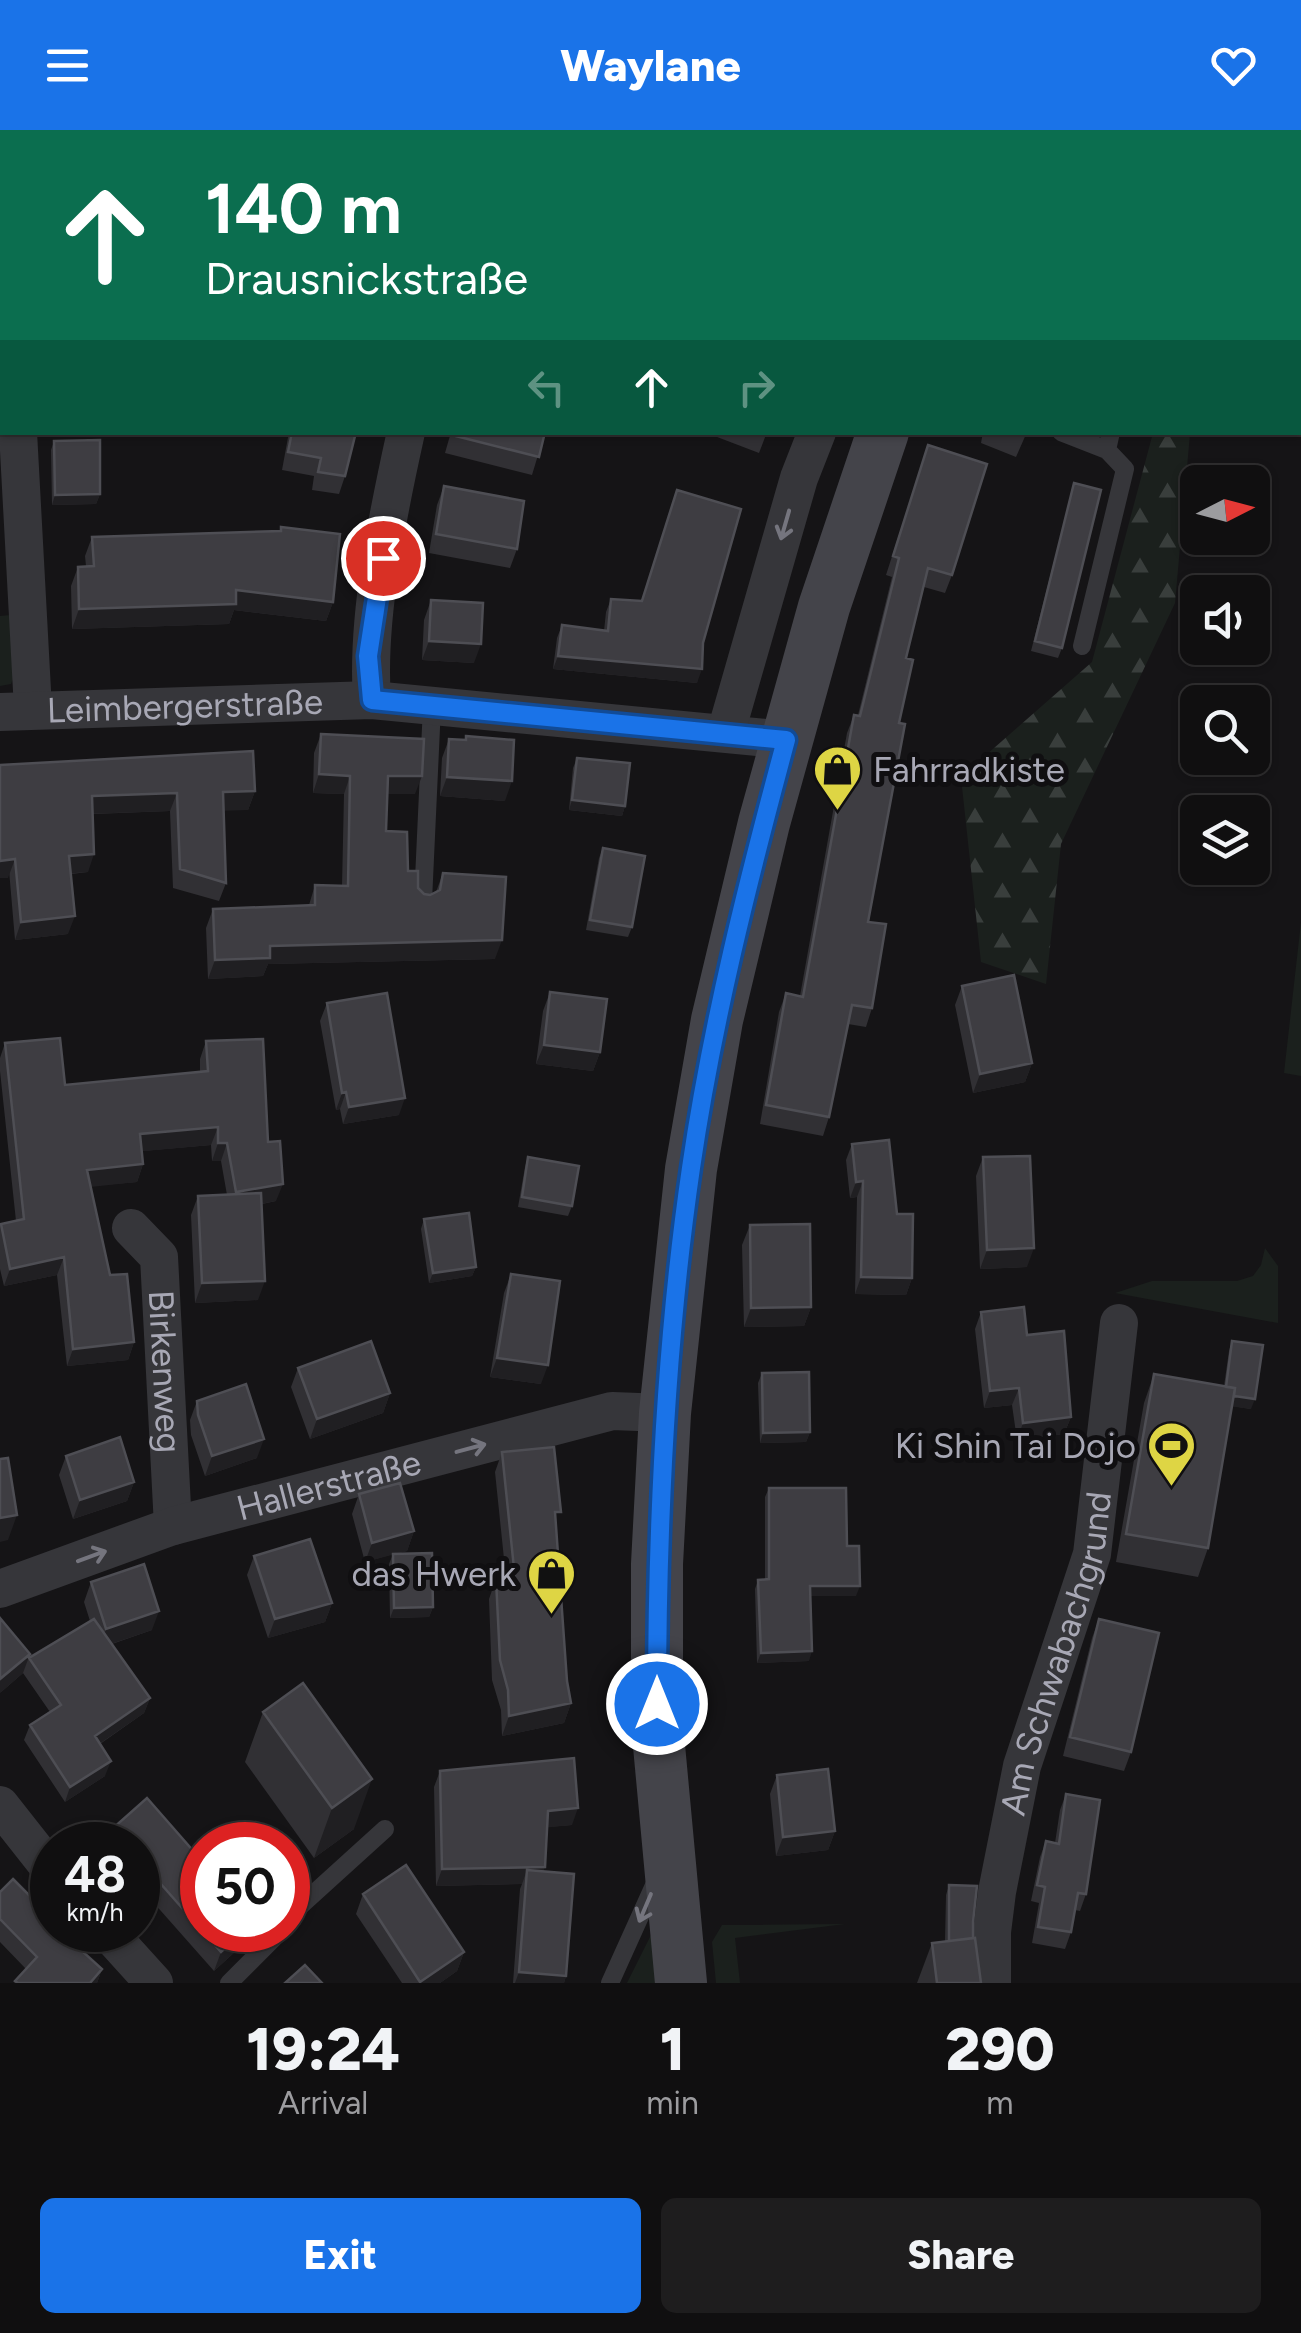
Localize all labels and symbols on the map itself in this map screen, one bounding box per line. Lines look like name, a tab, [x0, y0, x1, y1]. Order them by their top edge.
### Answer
north arrow	[1180, 465, 1270, 555]
one-way arrow	[775, 508, 793, 540]
pin	[341, 516, 426, 601]
street label: Leimbergerstraße	[46, 681, 324, 731]
shop icon: Fahrradkiste	[812, 744, 864, 812]
place label: Fahrradkiste	[873, 749, 1065, 791]
street label: Birkenweg	[140, 1289, 190, 1454]
sports icon: Ki Shin Tai Dojo	[1145, 1420, 1197, 1488]
place label: Ki Shin Tai Dojo	[895, 1425, 1136, 1467]
one-way arrow	[455, 1437, 486, 1456]
street label: Hallerstraße	[232, 1441, 425, 1529]
street label: Am Schwabachgrund	[992, 1489, 1120, 1819]
one-way arrow	[75, 1546, 106, 1564]
shop icon: das Hwerk	[525, 1548, 577, 1616]
place label: das Hwerk	[351, 1553, 516, 1595]
position arrow	[605, 1652, 709, 1756]
speed limit sign: 50	[180, 1822, 310, 1952]
one-way arrow	[635, 1892, 653, 1923]

